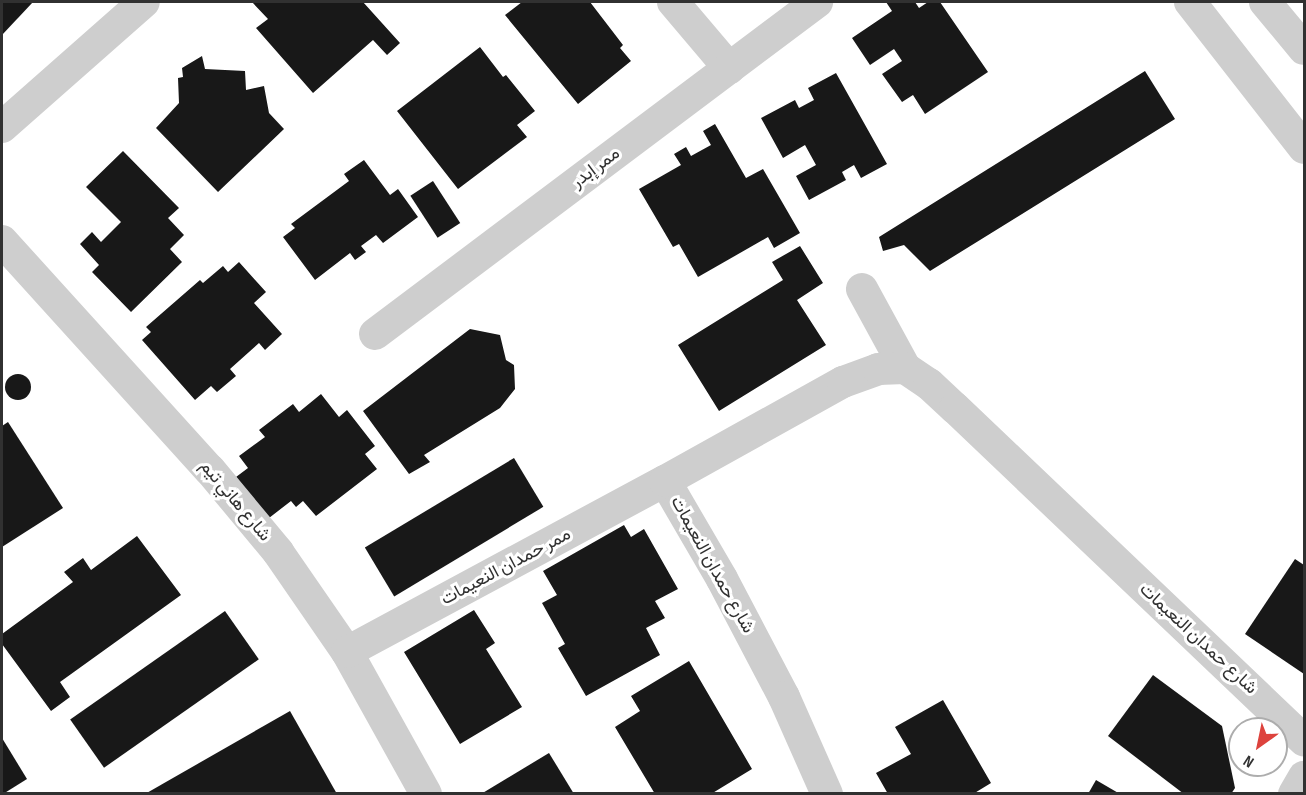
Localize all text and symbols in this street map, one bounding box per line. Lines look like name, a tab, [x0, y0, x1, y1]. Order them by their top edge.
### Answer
street label: ممر إبدر	[568, 143, 624, 193]
street label: شارع هاني تيم	[195, 456, 275, 546]
street label: شارع حمدان النعيمات	[665, 493, 759, 637]
street label: ممر حمدان النعيمات	[437, 524, 575, 610]
street label: شارع حمدان النعيمات	[1135, 579, 1261, 699]
north arrow	[1228, 717, 1288, 777]
text: N	[1240, 751, 1258, 771]

